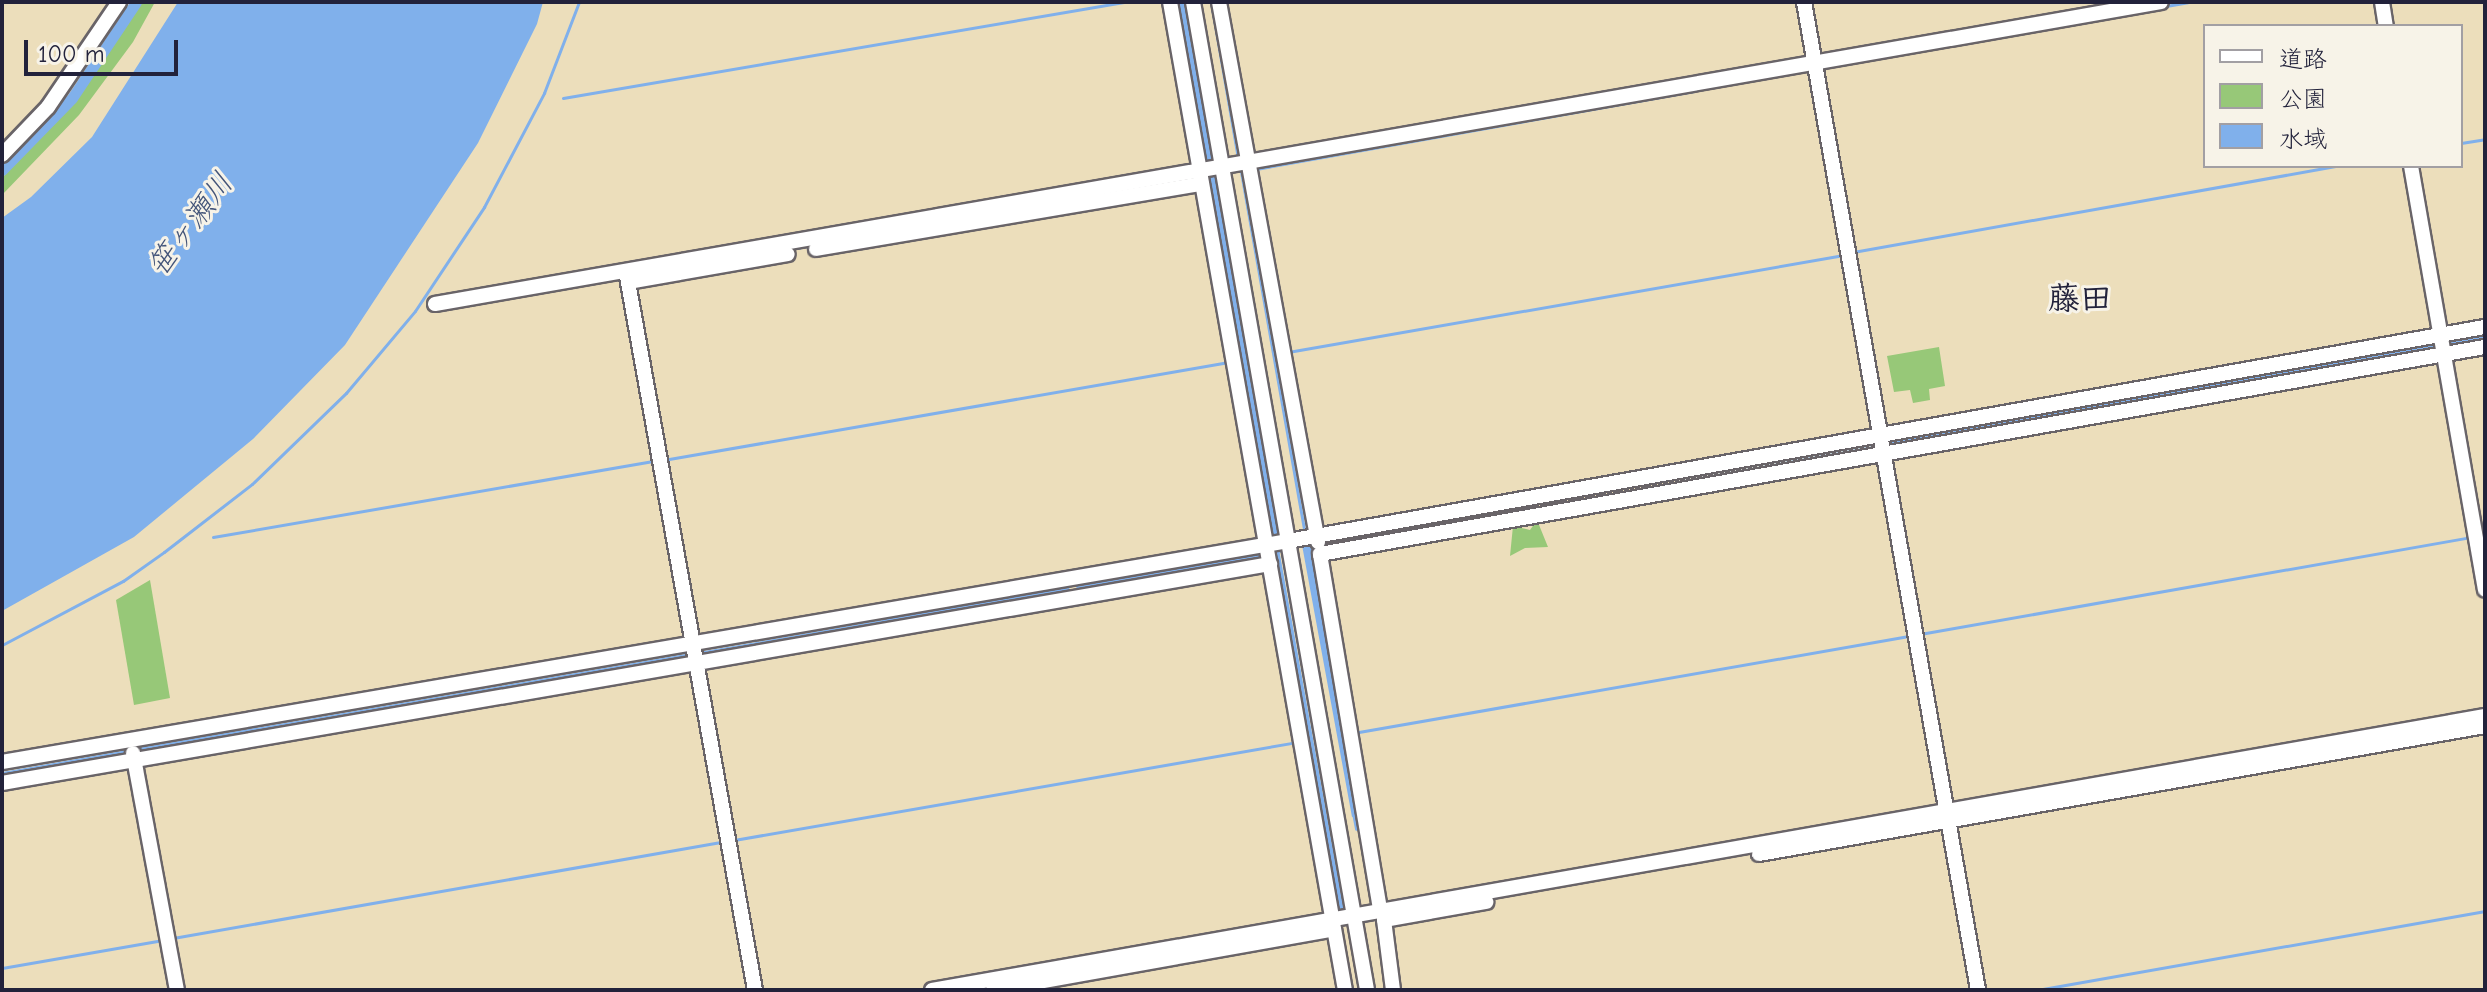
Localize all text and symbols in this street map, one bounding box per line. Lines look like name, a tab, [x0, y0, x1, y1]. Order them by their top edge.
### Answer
scale bar	[28, 24, 182, 74]
legend	[2203, 24, 2463, 168]
text: 100 m	[38, 40, 105, 68]
text: 道路	[2279, 45, 2327, 73]
text: 公園	[2279, 85, 2327, 113]
text: 水域	[2279, 125, 2327, 153]
water label: 笹ヶ瀬川	[141, 166, 241, 284]
district label: 藤田	[2048, 280, 2112, 318]

